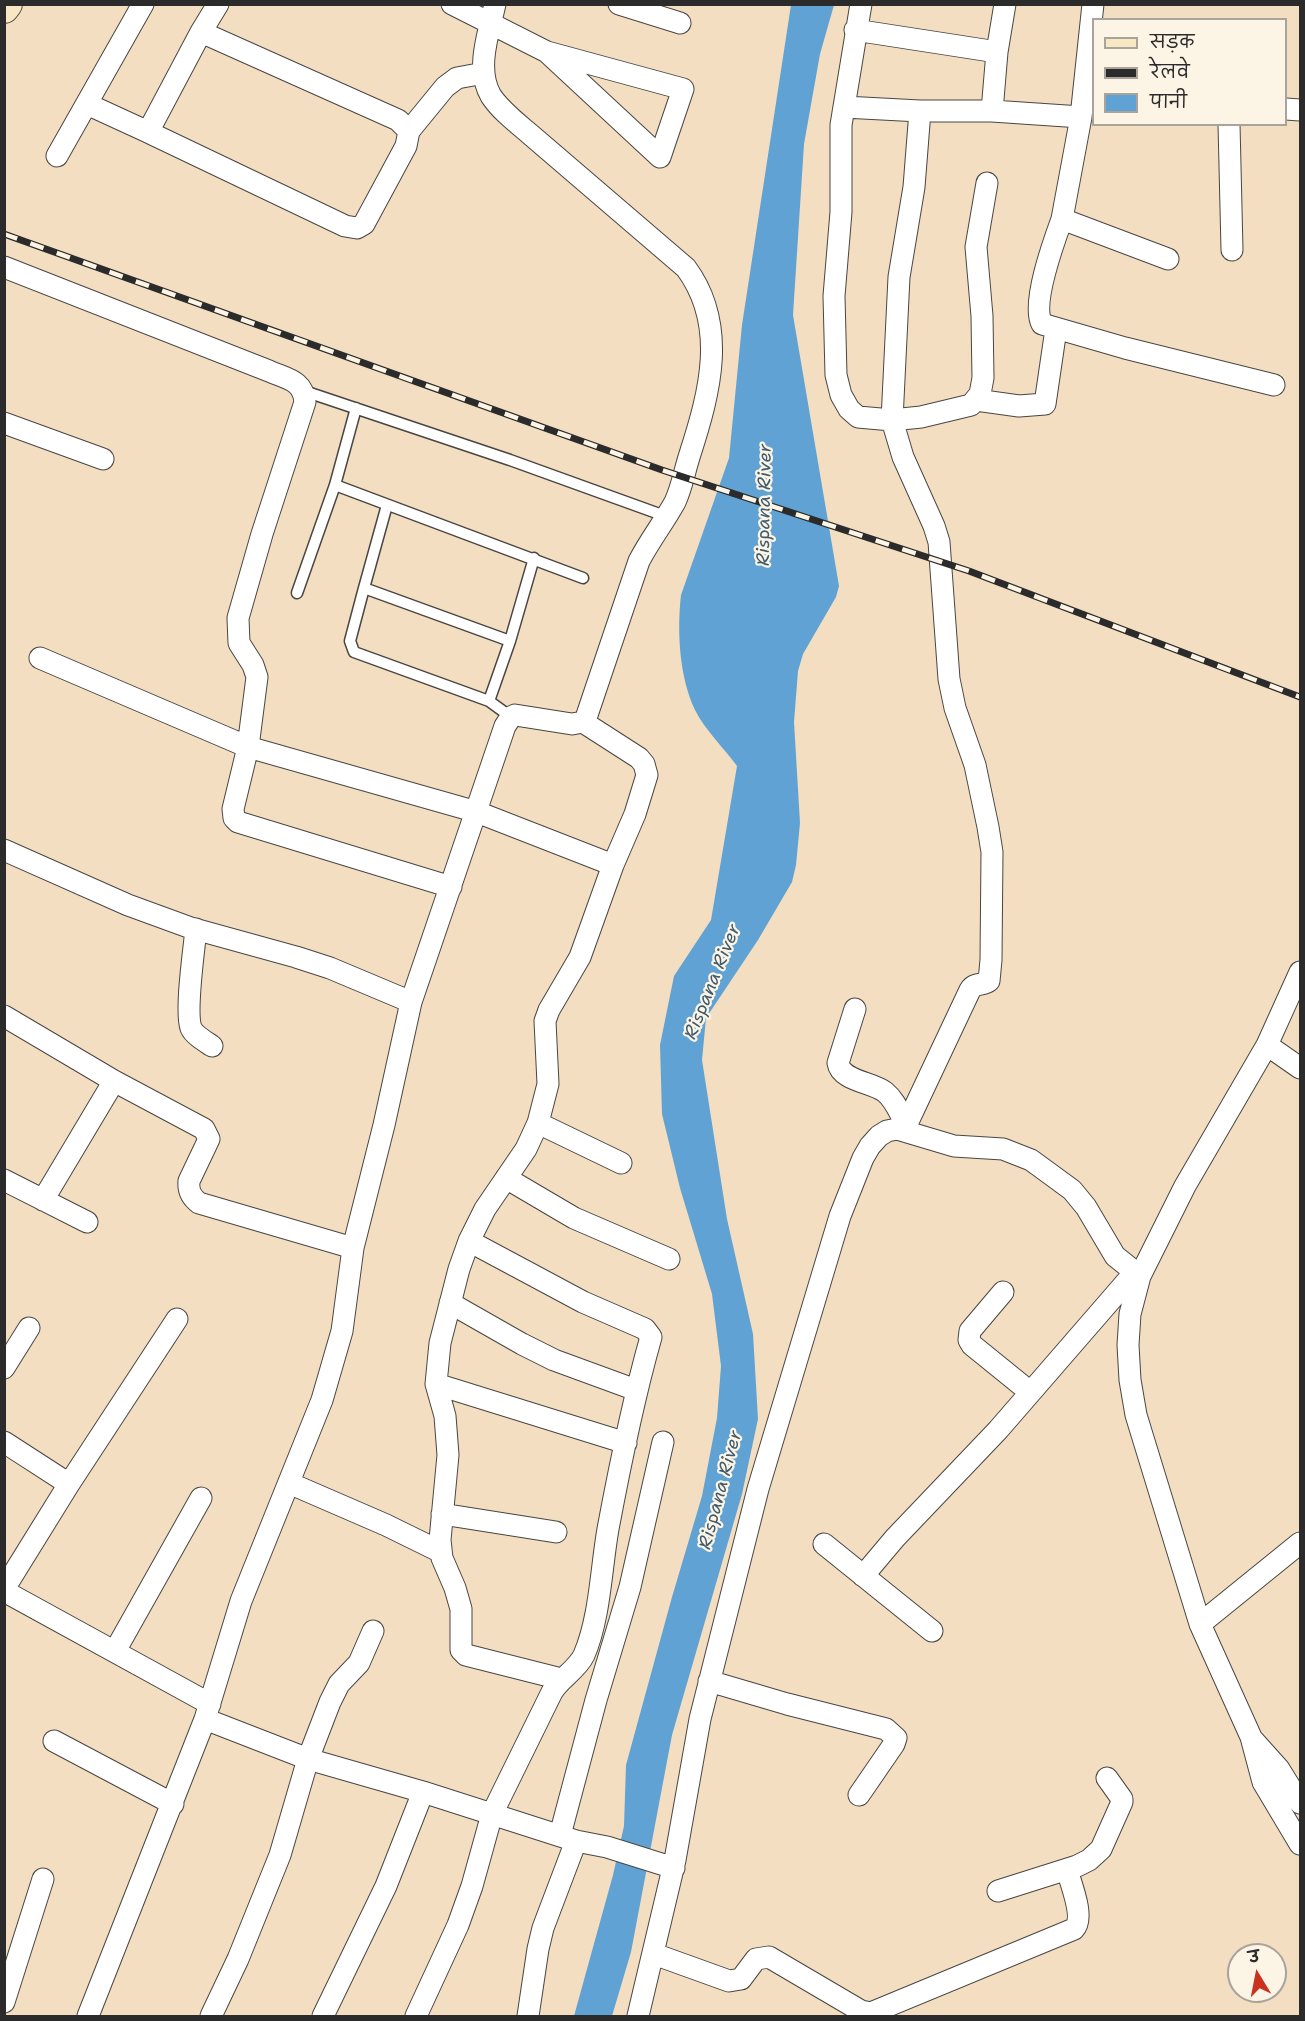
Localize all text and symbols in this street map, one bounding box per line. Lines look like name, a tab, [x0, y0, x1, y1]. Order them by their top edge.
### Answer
legend	[1092, 18, 1287, 126]
text: सड़क	[1150, 30, 1194, 54]
text: रेलवे	[1150, 60, 1190, 84]
text: पानी	[1150, 90, 1187, 114]
water label: Rispana River	[753, 444, 777, 566]
water label: Rispana River	[680, 921, 746, 1043]
water label: Rispana River	[695, 1428, 747, 1552]
north arrow	[1227, 1943, 1287, 2003]
text: उ	[1247, 1945, 1261, 1968]

